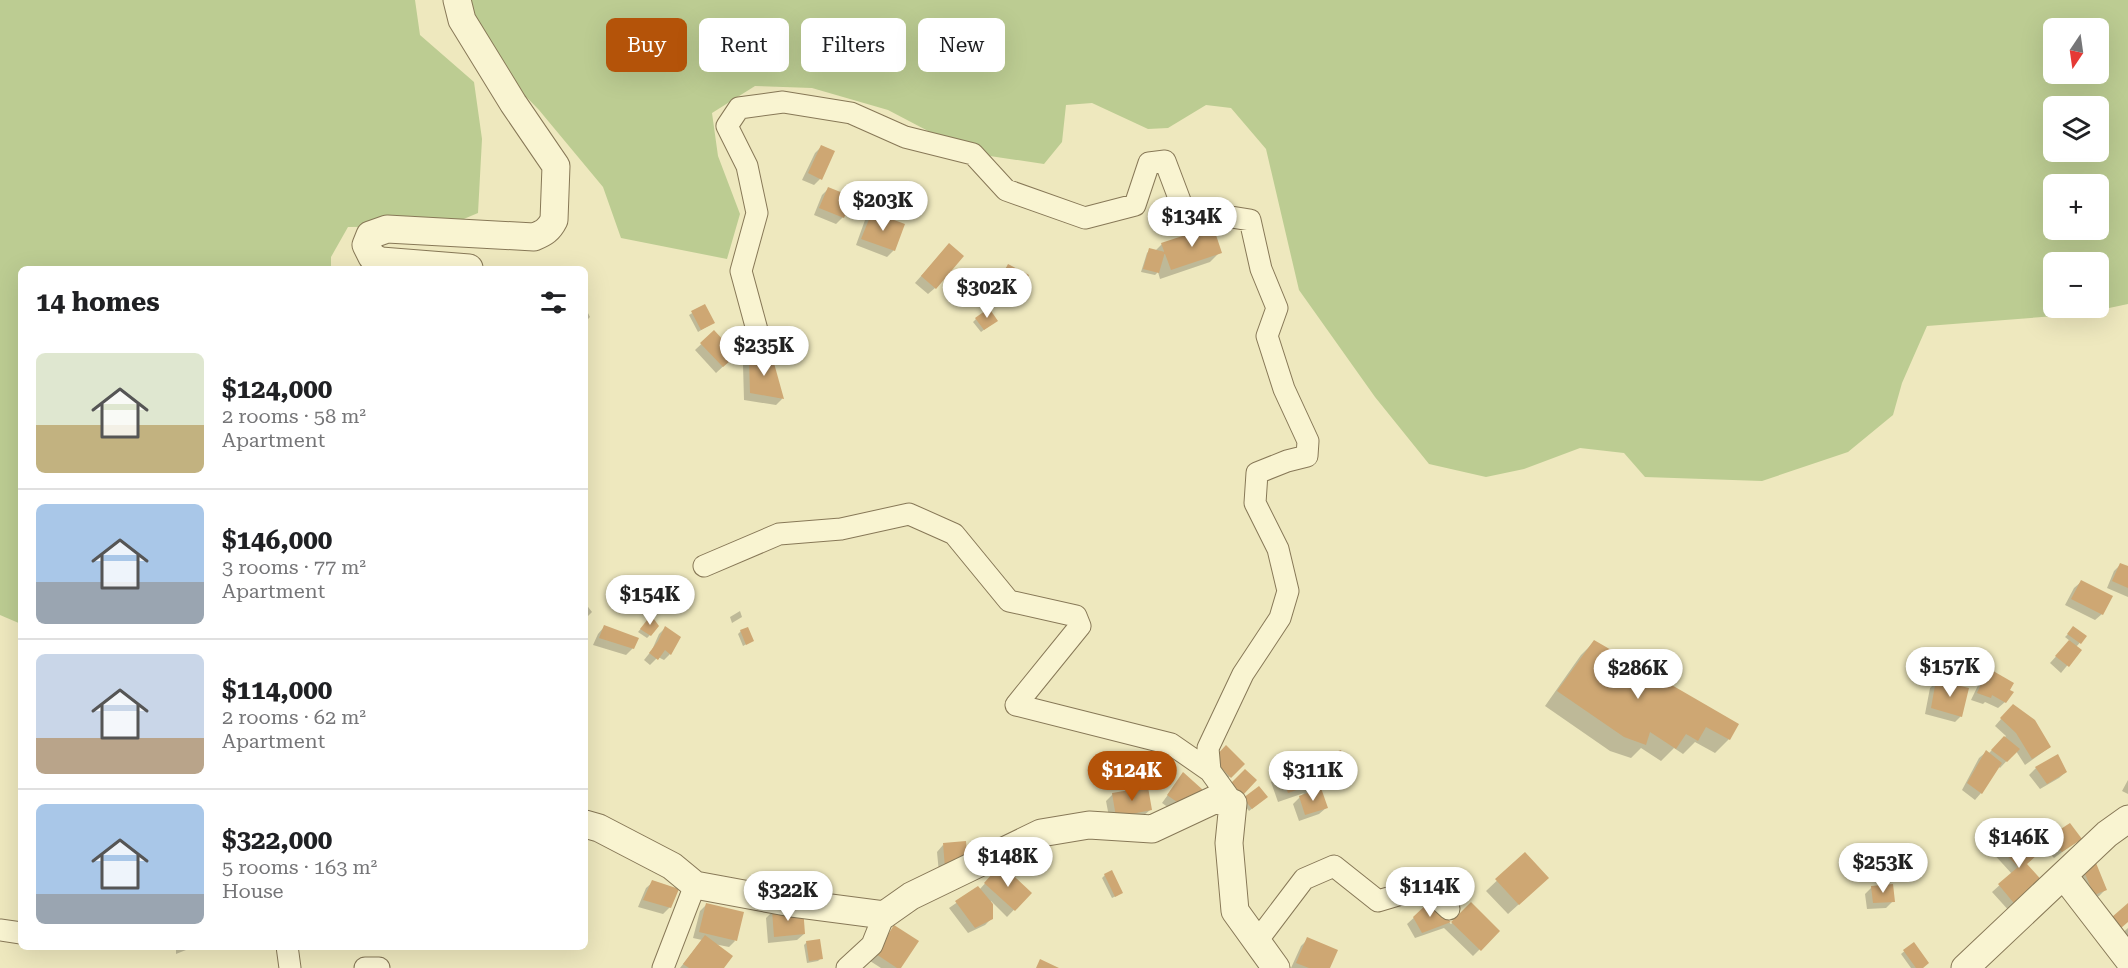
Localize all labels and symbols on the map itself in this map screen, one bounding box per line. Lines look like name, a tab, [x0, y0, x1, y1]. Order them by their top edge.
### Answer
north arrow	[2043, 18, 2109, 84]
pin: $203K	[841, 181, 925, 232]
pin: $134K	[1150, 197, 1234, 248]
pin: $302K	[945, 268, 1029, 319]
pin: $235K	[722, 326, 806, 377]
pin: $154K	[608, 575, 692, 626]
pin: $157K	[1908, 647, 1992, 698]
pin: $286K	[1596, 649, 1680, 700]
pin: $124K	[1090, 751, 1174, 802]
pin: $311K	[1271, 751, 1355, 802]
pin: $146K	[1977, 818, 2061, 869]
pin: $148K	[966, 837, 1050, 888]
pin: $253K	[1841, 843, 1925, 894]
pin: $114K	[1388, 867, 1472, 918]
pin: $322K	[746, 871, 830, 922]

